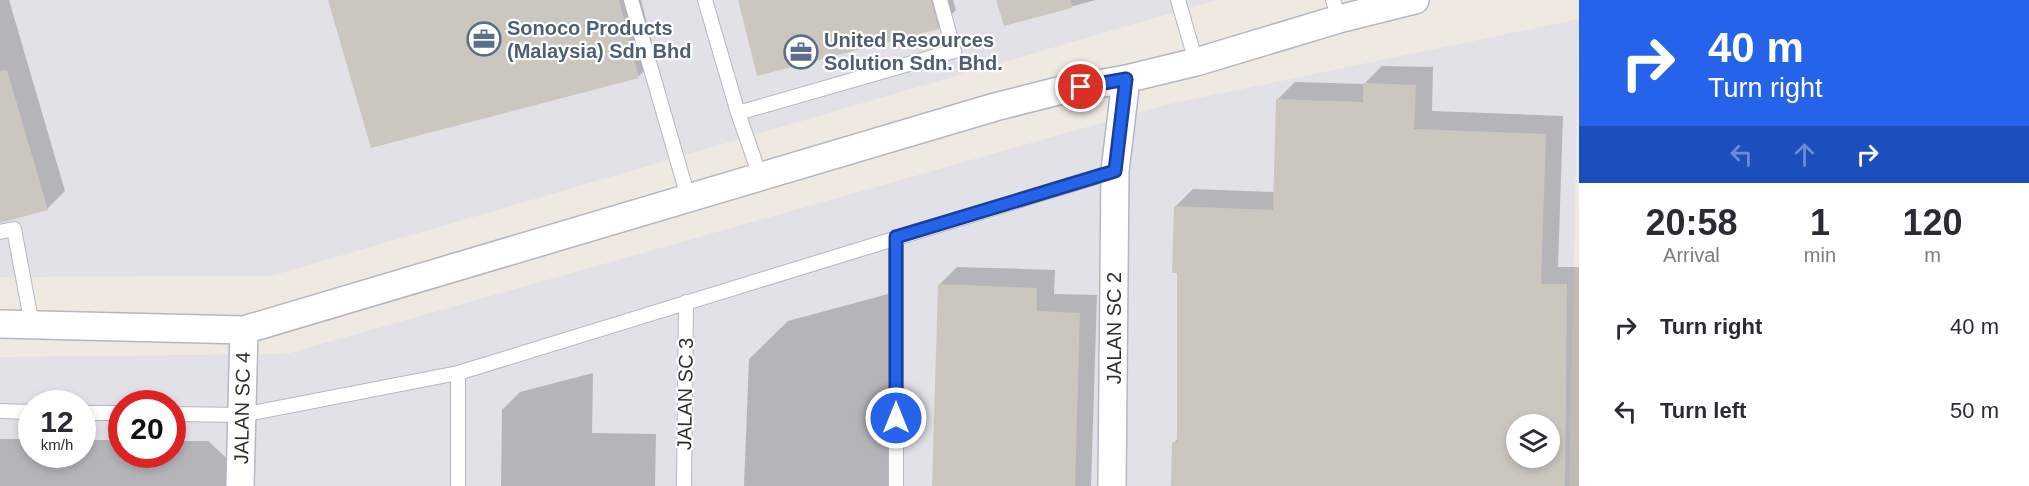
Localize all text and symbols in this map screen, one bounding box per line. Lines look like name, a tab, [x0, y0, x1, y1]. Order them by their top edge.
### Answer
place label: Sonoco Products (Malaysia) Sdn Bhd	[507, 17, 691, 62]
office icon: Sonoco Products (Malaysia) Sdn Bhd	[466, 21, 502, 57]
icon: right	[1609, 24, 1687, 102]
text: 40 m	[1708, 24, 1804, 71]
place label: United Resources Solution Sdn. Bhd.	[824, 29, 1003, 74]
office icon: United Resources Solution Sdn. Bhd.	[783, 34, 819, 70]
pin	[1055, 61, 1106, 112]
icon: arrive	[1064, 70, 1097, 103]
text: Turn right	[1708, 73, 1823, 103]
icon: left	[1725, 138, 1758, 171]
icon: ahead	[1788, 138, 1821, 171]
icon: right	[1851, 138, 1884, 171]
text: 20:58	[1645, 202, 1737, 243]
text: 1	[1810, 202, 1830, 243]
text: 120	[1902, 202, 1963, 243]
text: Arrival	[1663, 244, 1720, 266]
text: min	[1804, 244, 1836, 266]
text: m	[1924, 244, 1941, 266]
street label: JALAN SC 2	[1103, 272, 1125, 384]
icon: right	[1609, 311, 1642, 344]
text: Turn right	[1660, 314, 1762, 339]
text: 40 m	[1950, 314, 1999, 339]
street label: JALAN SC 3	[673, 338, 697, 450]
street label: JALAN SC 4	[230, 352, 254, 464]
position arrow	[864, 386, 928, 450]
speed limit sign: 20	[108, 390, 186, 468]
icon: left	[1609, 395, 1642, 428]
text: Turn left	[1660, 398, 1746, 423]
text: 50 m	[1950, 398, 1999, 423]
text: 12	[40, 405, 74, 438]
map controls	[1506, 414, 1560, 468]
button: layers	[1506, 414, 1560, 468]
text: km/h	[41, 436, 73, 453]

